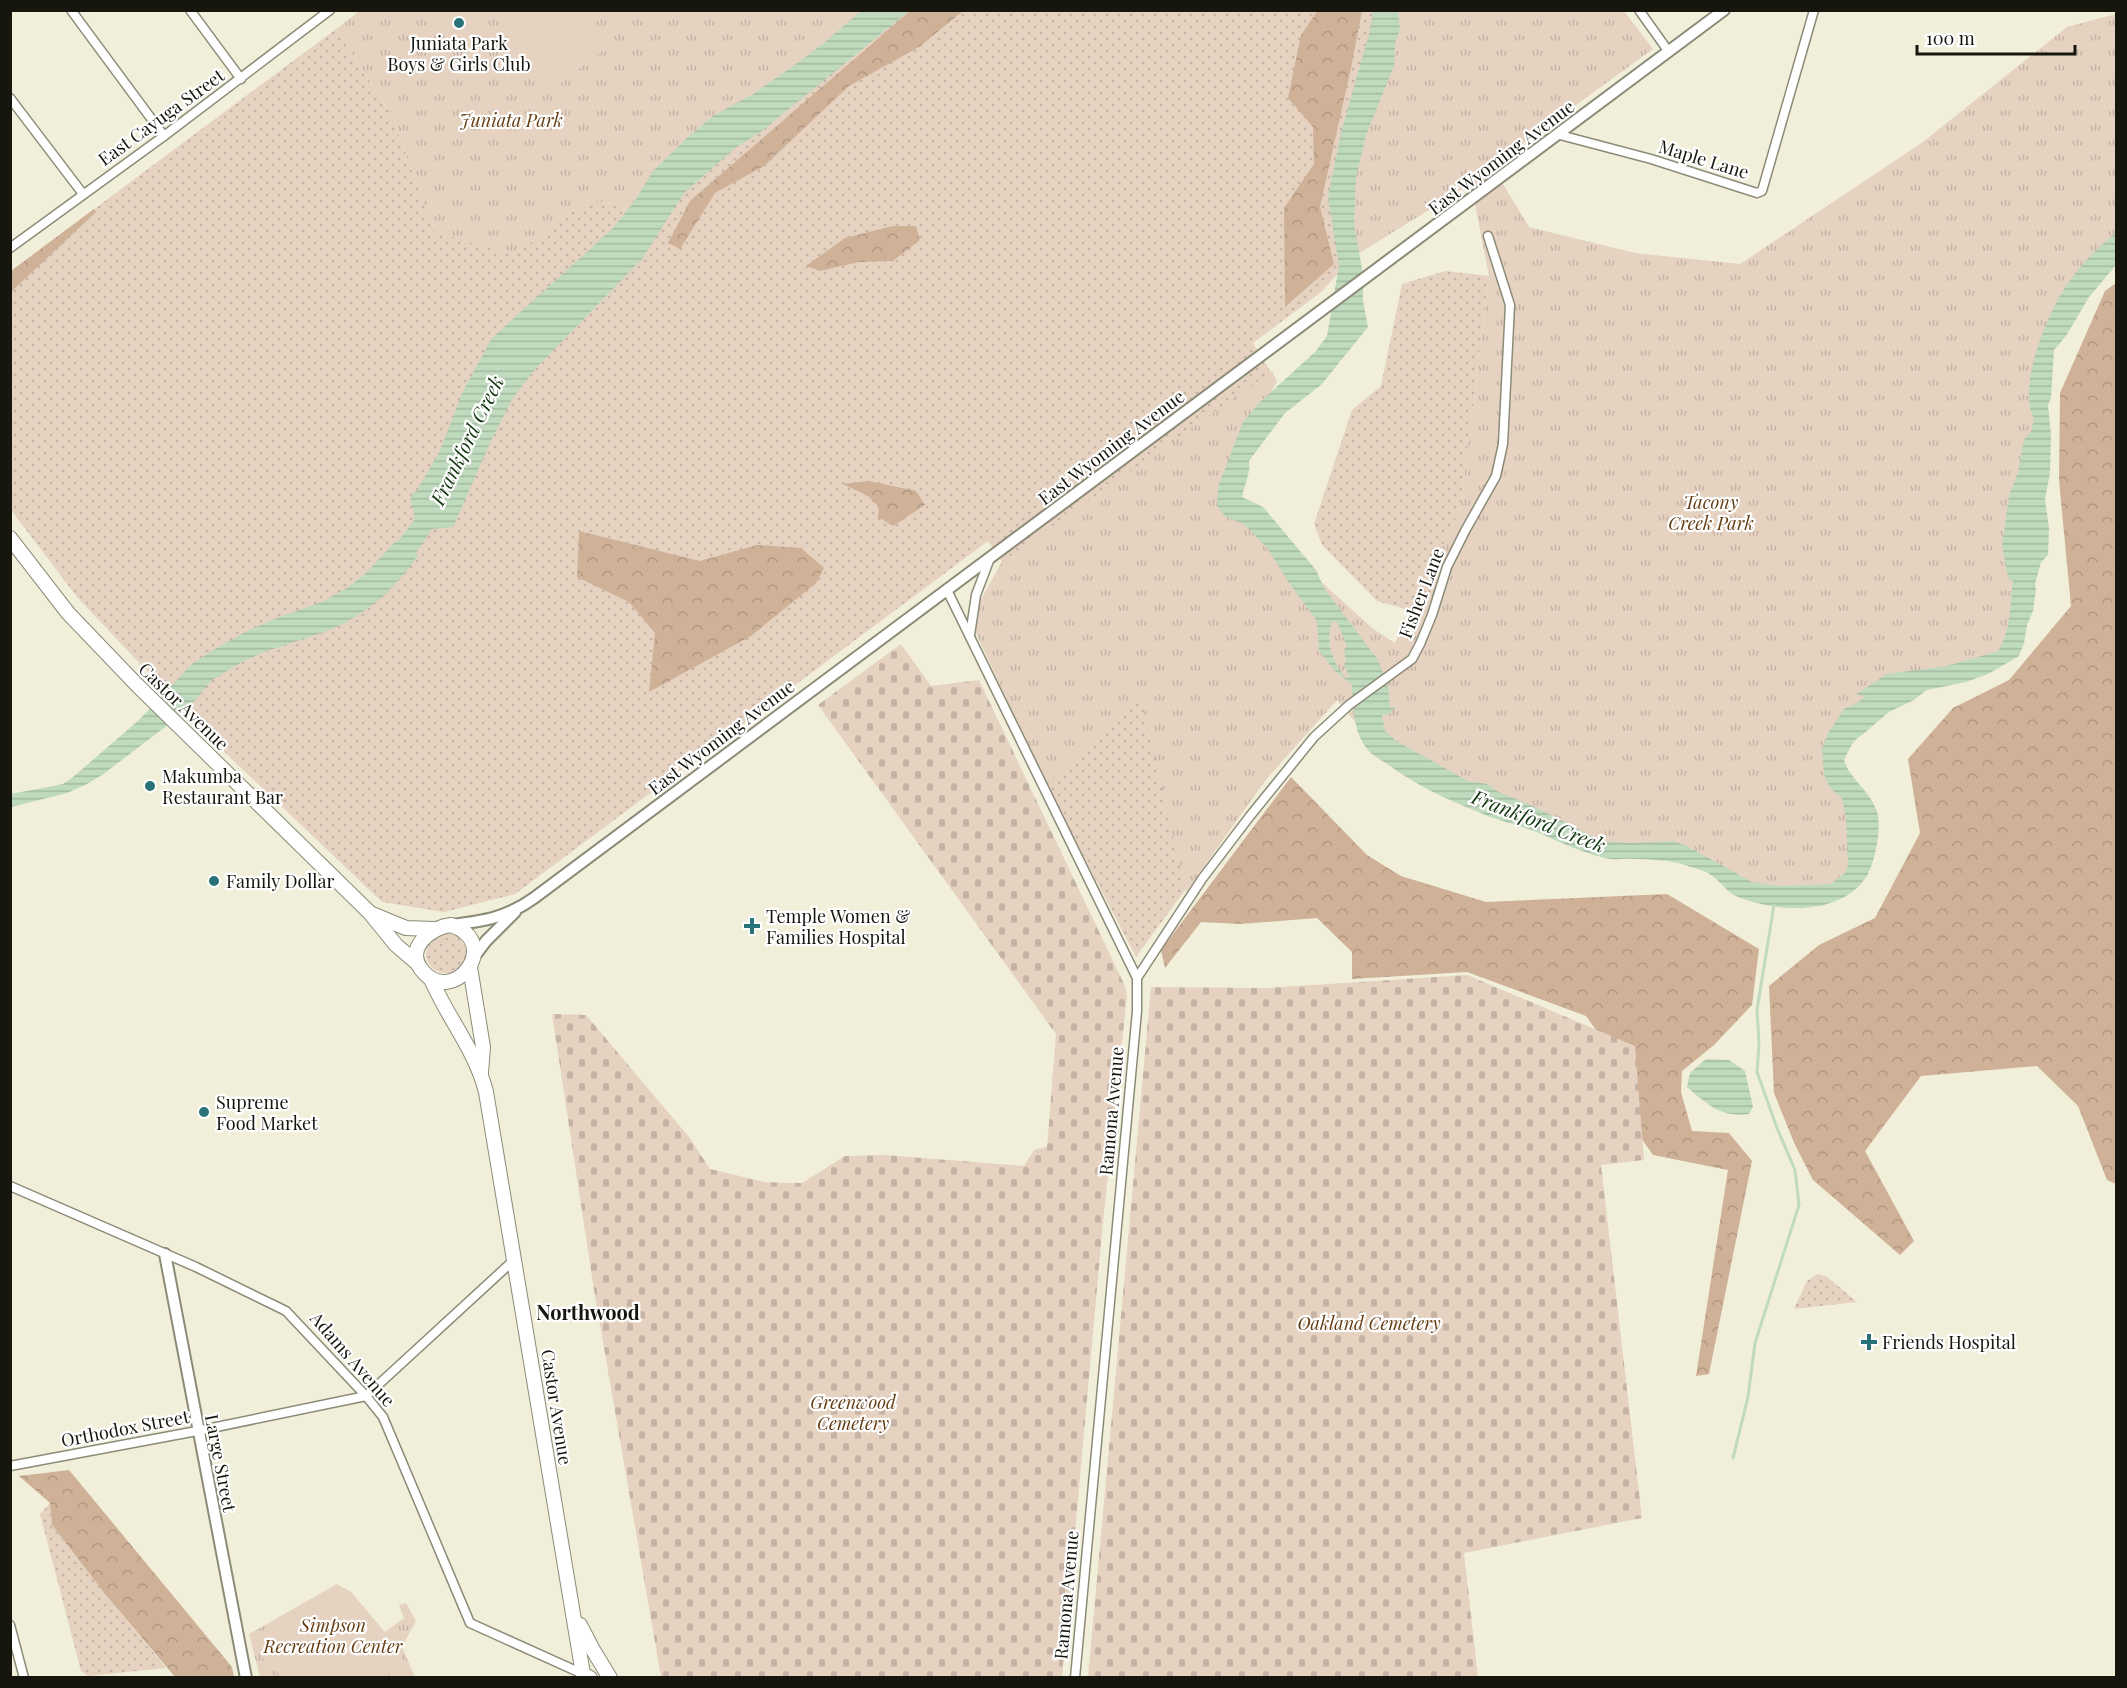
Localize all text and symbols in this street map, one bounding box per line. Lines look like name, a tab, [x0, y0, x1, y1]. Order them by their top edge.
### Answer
marker: Juniata Park Boys & Girls Club	[452, 16, 466, 30]
scale bar	[1917, 18, 2074, 56]
text: 100 m	[1926, 26, 1975, 50]
place label: Juniata Park Boys & Girls Club	[387, 31, 531, 76]
street label: East Cayuga Street	[93, 63, 229, 171]
street label: East Wyoming Avenue	[1423, 94, 1579, 220]
park label: Juniata Park	[459, 108, 563, 132]
street label: Maple Lane	[1656, 134, 1752, 184]
water label: Frankford Creek	[423, 371, 509, 510]
street label: East Wyoming Avenue	[1033, 384, 1189, 510]
park label: Tacony Creek Park	[1668, 490, 1754, 535]
street label: Fisher Lane	[1393, 544, 1449, 642]
street label: Castor Avenue	[134, 657, 234, 755]
street label: East Wyoming Avenue	[643, 674, 799, 800]
place label: Makumba Restaurant Bar	[162, 764, 283, 809]
marker: Makumba Restaurant Bar	[143, 779, 157, 793]
water label: Frankford Creek	[1467, 782, 1610, 858]
place label: Family Dollar	[226, 869, 334, 893]
marker: Family Dollar	[207, 874, 221, 888]
place label: Temple Women & Families Hospital	[766, 904, 910, 949]
marker: Temple Women & Families Hospital	[743, 917, 761, 935]
street label: Ramona Avenue	[1093, 1046, 1129, 1176]
place label: Supreme Food Market	[216, 1090, 318, 1135]
marker: Supreme Food Market	[197, 1105, 211, 1119]
district label: Northwood	[536, 1298, 640, 1325]
street label: Adams Avenue	[305, 1306, 401, 1411]
park label: Oakland Cemetery	[1297, 1311, 1441, 1335]
place label: Friends Hospital	[1882, 1330, 2016, 1354]
marker: Friends Hospital	[1860, 1333, 1878, 1351]
street label: Castor Avenue	[536, 1348, 578, 1466]
park label: Greenwood Cemetery	[810, 1390, 897, 1435]
street label: Orthodox Street	[59, 1404, 192, 1452]
street label: Large Street	[200, 1412, 242, 1514]
street label: Ramona Avenue	[1048, 1530, 1084, 1660]
park label: Simpson Recreation Center	[263, 1613, 404, 1658]

